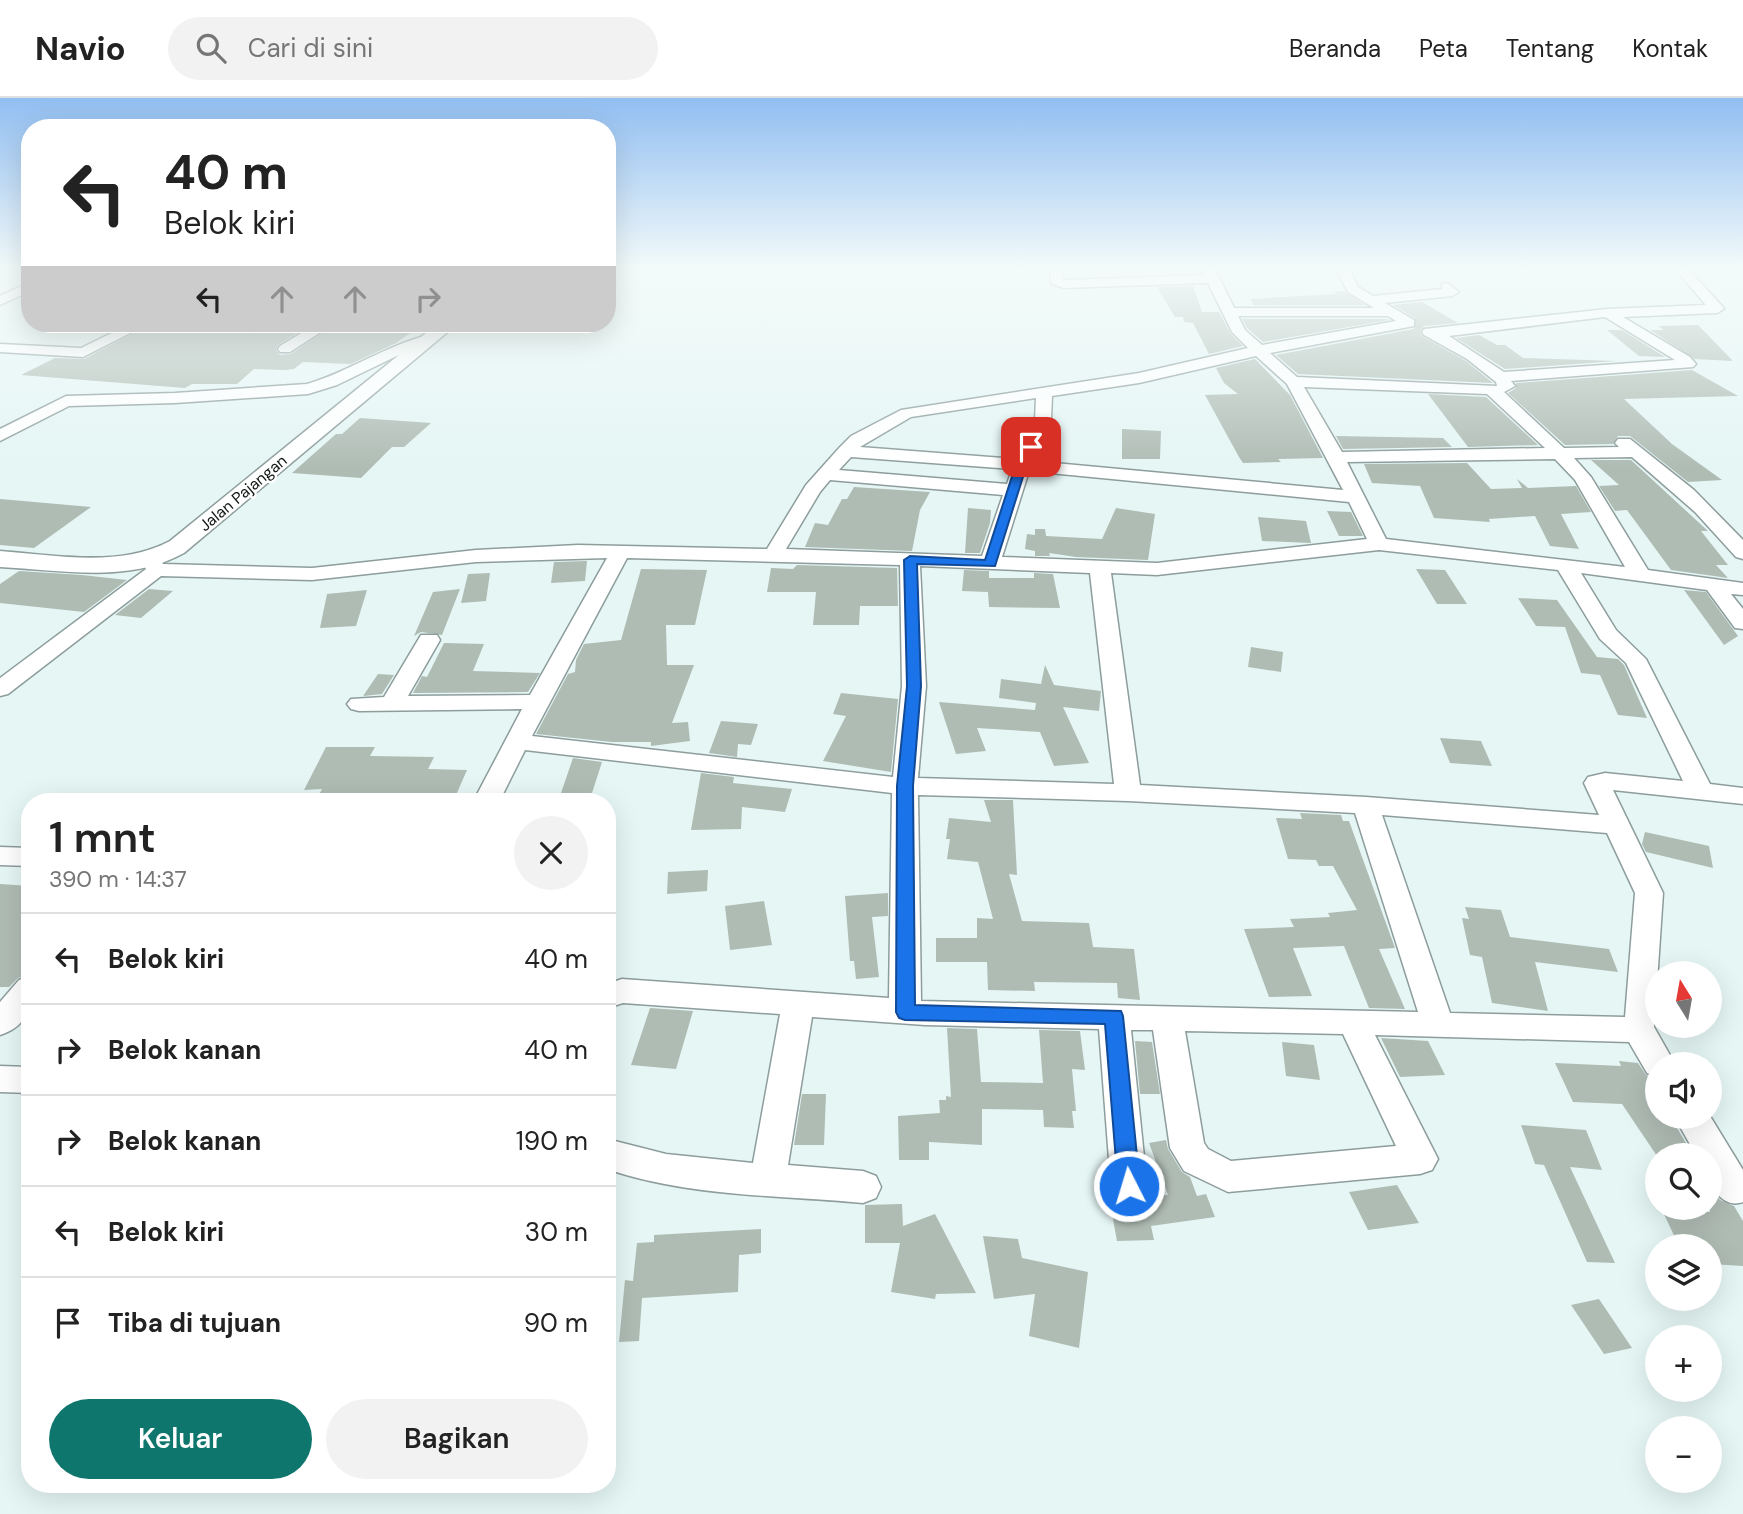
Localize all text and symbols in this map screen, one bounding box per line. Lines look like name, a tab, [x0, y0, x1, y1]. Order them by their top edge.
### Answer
search box	[168, 17, 658, 80]
text: Navio	[35, 27, 126, 70]
icon: search	[192, 29, 230, 67]
text: Cari di sini	[248, 31, 373, 65]
text: Beranda	[1289, 33, 1381, 64]
text: Peta	[1419, 33, 1468, 64]
text: Tentang	[1506, 33, 1594, 64]
text: Kontak	[1632, 33, 1708, 64]
text: 40 m	[164, 140, 288, 204]
icon: left	[49, 147, 140, 238]
text: Belok kiri	[164, 202, 296, 244]
icon: left	[190, 280, 228, 318]
icon: ahead	[263, 280, 301, 318]
icon: ahead	[336, 280, 374, 318]
icon: right	[409, 280, 447, 318]
pin	[1001, 417, 1061, 477]
icon: arrive	[1012, 428, 1050, 466]
street label: Jalan Pajangan	[195, 450, 291, 536]
text: 1 mnt	[49, 810, 156, 865]
button: close	[514, 816, 588, 890]
text: 390 m · 14:37	[49, 864, 187, 894]
icon: left	[49, 940, 87, 978]
text: Belok kiri	[108, 942, 224, 976]
text: 40 m	[524, 942, 588, 976]
north arrow	[1645, 961, 1722, 1038]
map controls	[1645, 961, 1722, 1493]
icon: right	[49, 1031, 87, 1069]
text: Belok kanan	[108, 1033, 261, 1067]
text: 40 m	[524, 1033, 588, 1067]
button: sound	[1645, 1052, 1722, 1129]
icon: right	[49, 1122, 87, 1160]
text: Belok kanan	[108, 1124, 261, 1158]
text: 190 m	[516, 1124, 588, 1158]
button: search	[1645, 1143, 1722, 1220]
position arrow	[1092, 1149, 1166, 1223]
icon: left	[49, 1213, 87, 1251]
text: Belok kiri	[108, 1215, 224, 1249]
text: 30 m	[525, 1215, 588, 1249]
button: layers	[1645, 1234, 1722, 1311]
icon: arrive	[49, 1304, 87, 1342]
text: Tiba di tujuan	[108, 1306, 281, 1340]
text: 90 m	[524, 1306, 588, 1340]
button: +	[1645, 1325, 1722, 1402]
button: Keluar	[49, 1399, 312, 1479]
button: Bagikan	[326, 1399, 588, 1479]
button: −	[1645, 1416, 1722, 1493]

